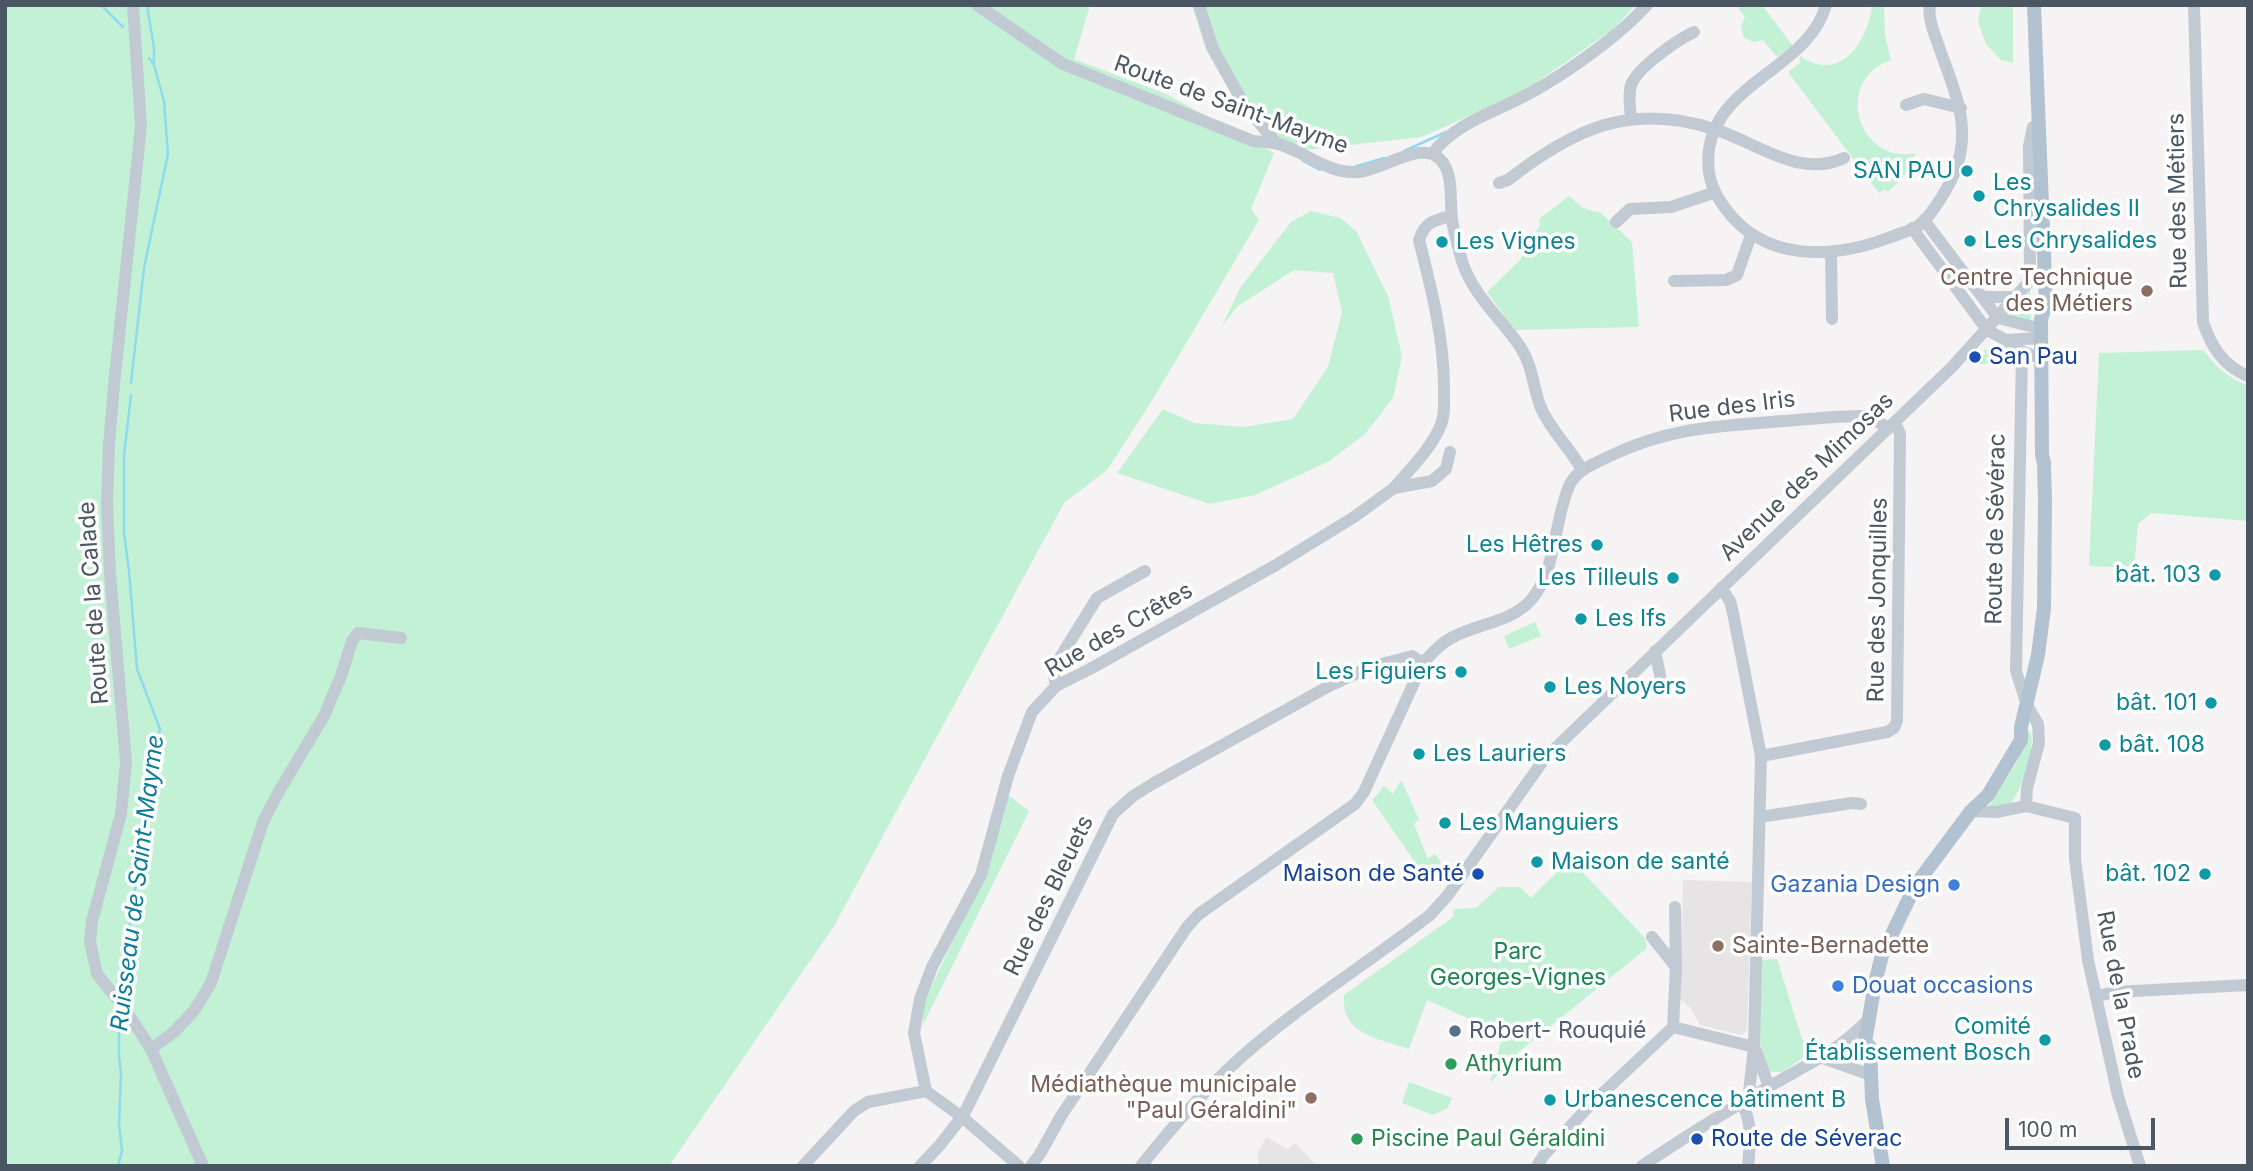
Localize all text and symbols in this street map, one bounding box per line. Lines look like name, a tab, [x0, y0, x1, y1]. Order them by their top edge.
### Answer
street label: Route de Saint-Mayme	[1110, 50, 1352, 160]
street label: Rue des Métiers	[2163, 113, 2193, 289]
place label: SAN PAU	[1853, 157, 1953, 185]
marker: SAN PAU	[1959, 163, 1975, 179]
place label: Les Chrysalides II	[1993, 169, 2140, 223]
marker: Les Chrysalides II	[1971, 188, 1987, 204]
place label: Les Chrysalides	[1984, 227, 2157, 255]
place label: Les Vignes	[1456, 228, 1576, 256]
marker: Les Chrysalides	[1962, 233, 1978, 249]
marker: Les Vignes	[1434, 234, 1450, 250]
place label: Centre Technique des Métiers	[1940, 264, 2133, 318]
marker: Centre Technique des Métiers	[2139, 283, 2155, 299]
place label: San Pau	[1989, 343, 2078, 371]
marker: San Pau	[1967, 349, 1983, 365]
street label: Rue des Iris	[1667, 386, 1797, 428]
street label: Avenue des Mimosas	[1714, 387, 1900, 567]
street label: Route de Sévérac	[1981, 433, 2011, 625]
street label: Rue des Jonquilles	[1862, 497, 1894, 703]
street label: Route de la Calade	[73, 500, 115, 706]
place label: Les Hêtres	[1466, 531, 1583, 559]
marker: Les Hêtres	[1589, 537, 1605, 553]
place label: bât. 103	[2115, 561, 2201, 589]
place label: Les Tilleuls	[1538, 564, 1659, 592]
marker: bât. 103	[2207, 567, 2223, 583]
marker: Les Tilleuls	[1665, 570, 1681, 586]
street label: Rue des Crêtes	[1040, 577, 1198, 683]
place label: Les Ifs	[1595, 605, 1666, 633]
marker: Les Ifs	[1573, 611, 1589, 627]
place label: Les Figuiers	[1315, 658, 1447, 686]
marker: Les Figuiers	[1453, 664, 1469, 680]
place label: Les Noyers	[1564, 673, 1686, 701]
marker: Les Noyers	[1542, 679, 1558, 695]
place label: bât. 101	[2116, 689, 2197, 717]
marker: bât. 101	[2203, 695, 2219, 711]
place label: bât. 108	[2119, 731, 2205, 759]
water label: Ruisseau de Saint-Mayme	[106, 733, 170, 1033]
marker: bât. 108	[2097, 737, 2113, 753]
place label: Les Lauriers	[1433, 740, 1566, 768]
marker: Les Lauriers	[1411, 746, 1427, 762]
place label: Les Manguiers	[1459, 809, 1619, 837]
street label: Rue des Bleuets	[998, 811, 1100, 981]
marker: Les Manguiers	[1437, 815, 1453, 831]
place label: Maison de santé	[1551, 848, 1730, 876]
marker: Maison de santé	[1529, 854, 1545, 870]
place label: Maison de Santé	[1283, 860, 1464, 888]
place label: bât. 102	[2105, 860, 2191, 888]
marker: Maison de Santé	[1470, 866, 1486, 882]
marker: bât. 102	[2197, 866, 2213, 882]
place label: Gazania Design	[1770, 871, 1940, 899]
marker: Gazania Design	[1946, 877, 1962, 893]
street label: Rue de la Prade	[2090, 908, 2150, 1082]
place label: Sainte-Bernadette	[1732, 932, 1929, 960]
park label: Parc Georges-Vignes	[1430, 938, 1606, 992]
marker: Sainte-Bernadette	[1710, 938, 1726, 954]
place label: Douat occasions	[1852, 972, 2033, 1000]
marker: Douat occasions	[1830, 978, 1846, 994]
place label: Comité Établissement Bosch	[1805, 1013, 2031, 1067]
place label: Robert- Rouquié	[1469, 1017, 1646, 1045]
marker: Robert- Rouquié	[1447, 1023, 1463, 1039]
marker: Comité Établissement Bosch	[2037, 1032, 2053, 1048]
place label: Athyrium	[1465, 1050, 1562, 1078]
marker: Athyrium	[1443, 1056, 1459, 1072]
place label: Médiathèque municipale "Paul Géraldini"	[1030, 1071, 1297, 1125]
place label: Urbanescence bâtiment B	[1564, 1086, 1846, 1114]
marker: Médiathèque municipale "Paul Géraldini"	[1303, 1090, 1319, 1106]
marker: Urbanescence bâtiment B	[1542, 1092, 1558, 1108]
scale bar	[2008, 1104, 2158, 1148]
text: 100 m	[2018, 1117, 2077, 1142]
place label: Piscine Paul Géraldini	[1371, 1125, 1605, 1153]
place label: Route de Séverac	[1711, 1125, 1902, 1153]
marker: Piscine Paul Géraldini	[1349, 1131, 1365, 1147]
marker: Route de Séverac	[1689, 1131, 1705, 1147]

